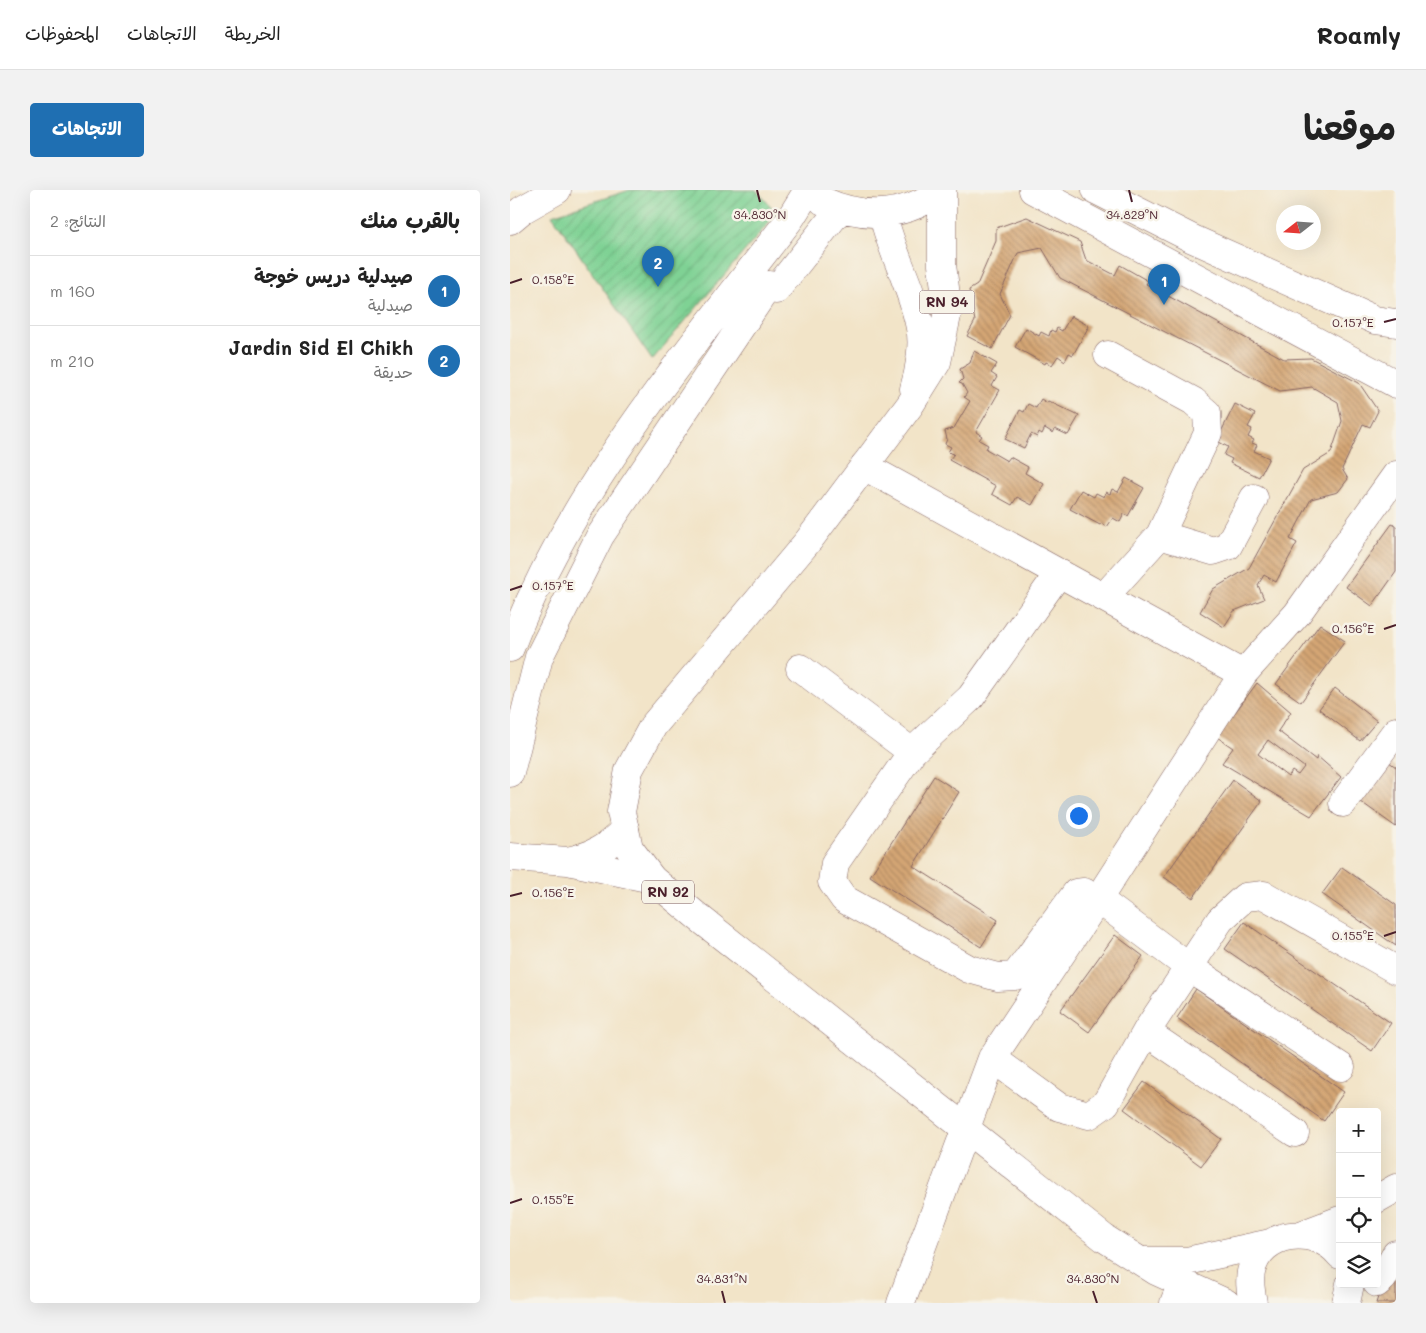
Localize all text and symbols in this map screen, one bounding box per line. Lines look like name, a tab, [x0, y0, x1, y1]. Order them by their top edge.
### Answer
text: Roamly	[1317, 19, 1401, 50]
text: المحفوظات	[25, 21, 99, 45]
text: الاتجاهات	[127, 21, 197, 45]
text: الخريطة	[225, 21, 281, 45]
button: الاتجاهات	[30, 103, 144, 157]
text: موقعنا	[1303, 103, 1396, 149]
north arrow	[1276, 205, 1321, 250]
text: بالقرب منك	[360, 206, 460, 233]
text: 34.830°N	[734, 206, 786, 222]
text: 34.829°N	[1106, 206, 1158, 222]
text: النتائج: 2	[50, 210, 106, 231]
pin: 2	[642, 246, 674, 287]
text: صيدلية دريس خوجة	[254, 263, 413, 288]
pin: 1	[1148, 264, 1180, 305]
text: 0.158°E	[532, 271, 574, 287]
text: 160 m	[50, 280, 95, 301]
text: 1	[440, 280, 448, 301]
road number: RN 94	[920, 290, 974, 314]
text: صيدلية	[368, 294, 413, 315]
text: 0.157°E	[1332, 314, 1374, 330]
text: Jardin Sid El Chikh	[229, 335, 413, 360]
text: 210 m	[50, 350, 94, 371]
text: 2	[440, 350, 448, 371]
text: حديقة	[374, 361, 413, 382]
text: 0.157°E	[532, 577, 574, 593]
text: 0.156°E	[1332, 620, 1374, 636]
your location	[1066, 803, 1092, 829]
road number: RN 92	[642, 880, 694, 904]
text: 0.156°E	[532, 884, 574, 900]
text: 0.155°E	[1332, 927, 1374, 943]
map controls	[1336, 1108, 1381, 1288]
button: +	[1336, 1108, 1381, 1153]
button: −	[1336, 1153, 1381, 1198]
text: 0.155°E	[532, 1191, 574, 1207]
button: locate	[1336, 1198, 1381, 1243]
button: layers	[1336, 1243, 1381, 1288]
text: 34.831°N	[697, 1270, 747, 1286]
text: 34.830°N	[1067, 1270, 1119, 1286]

